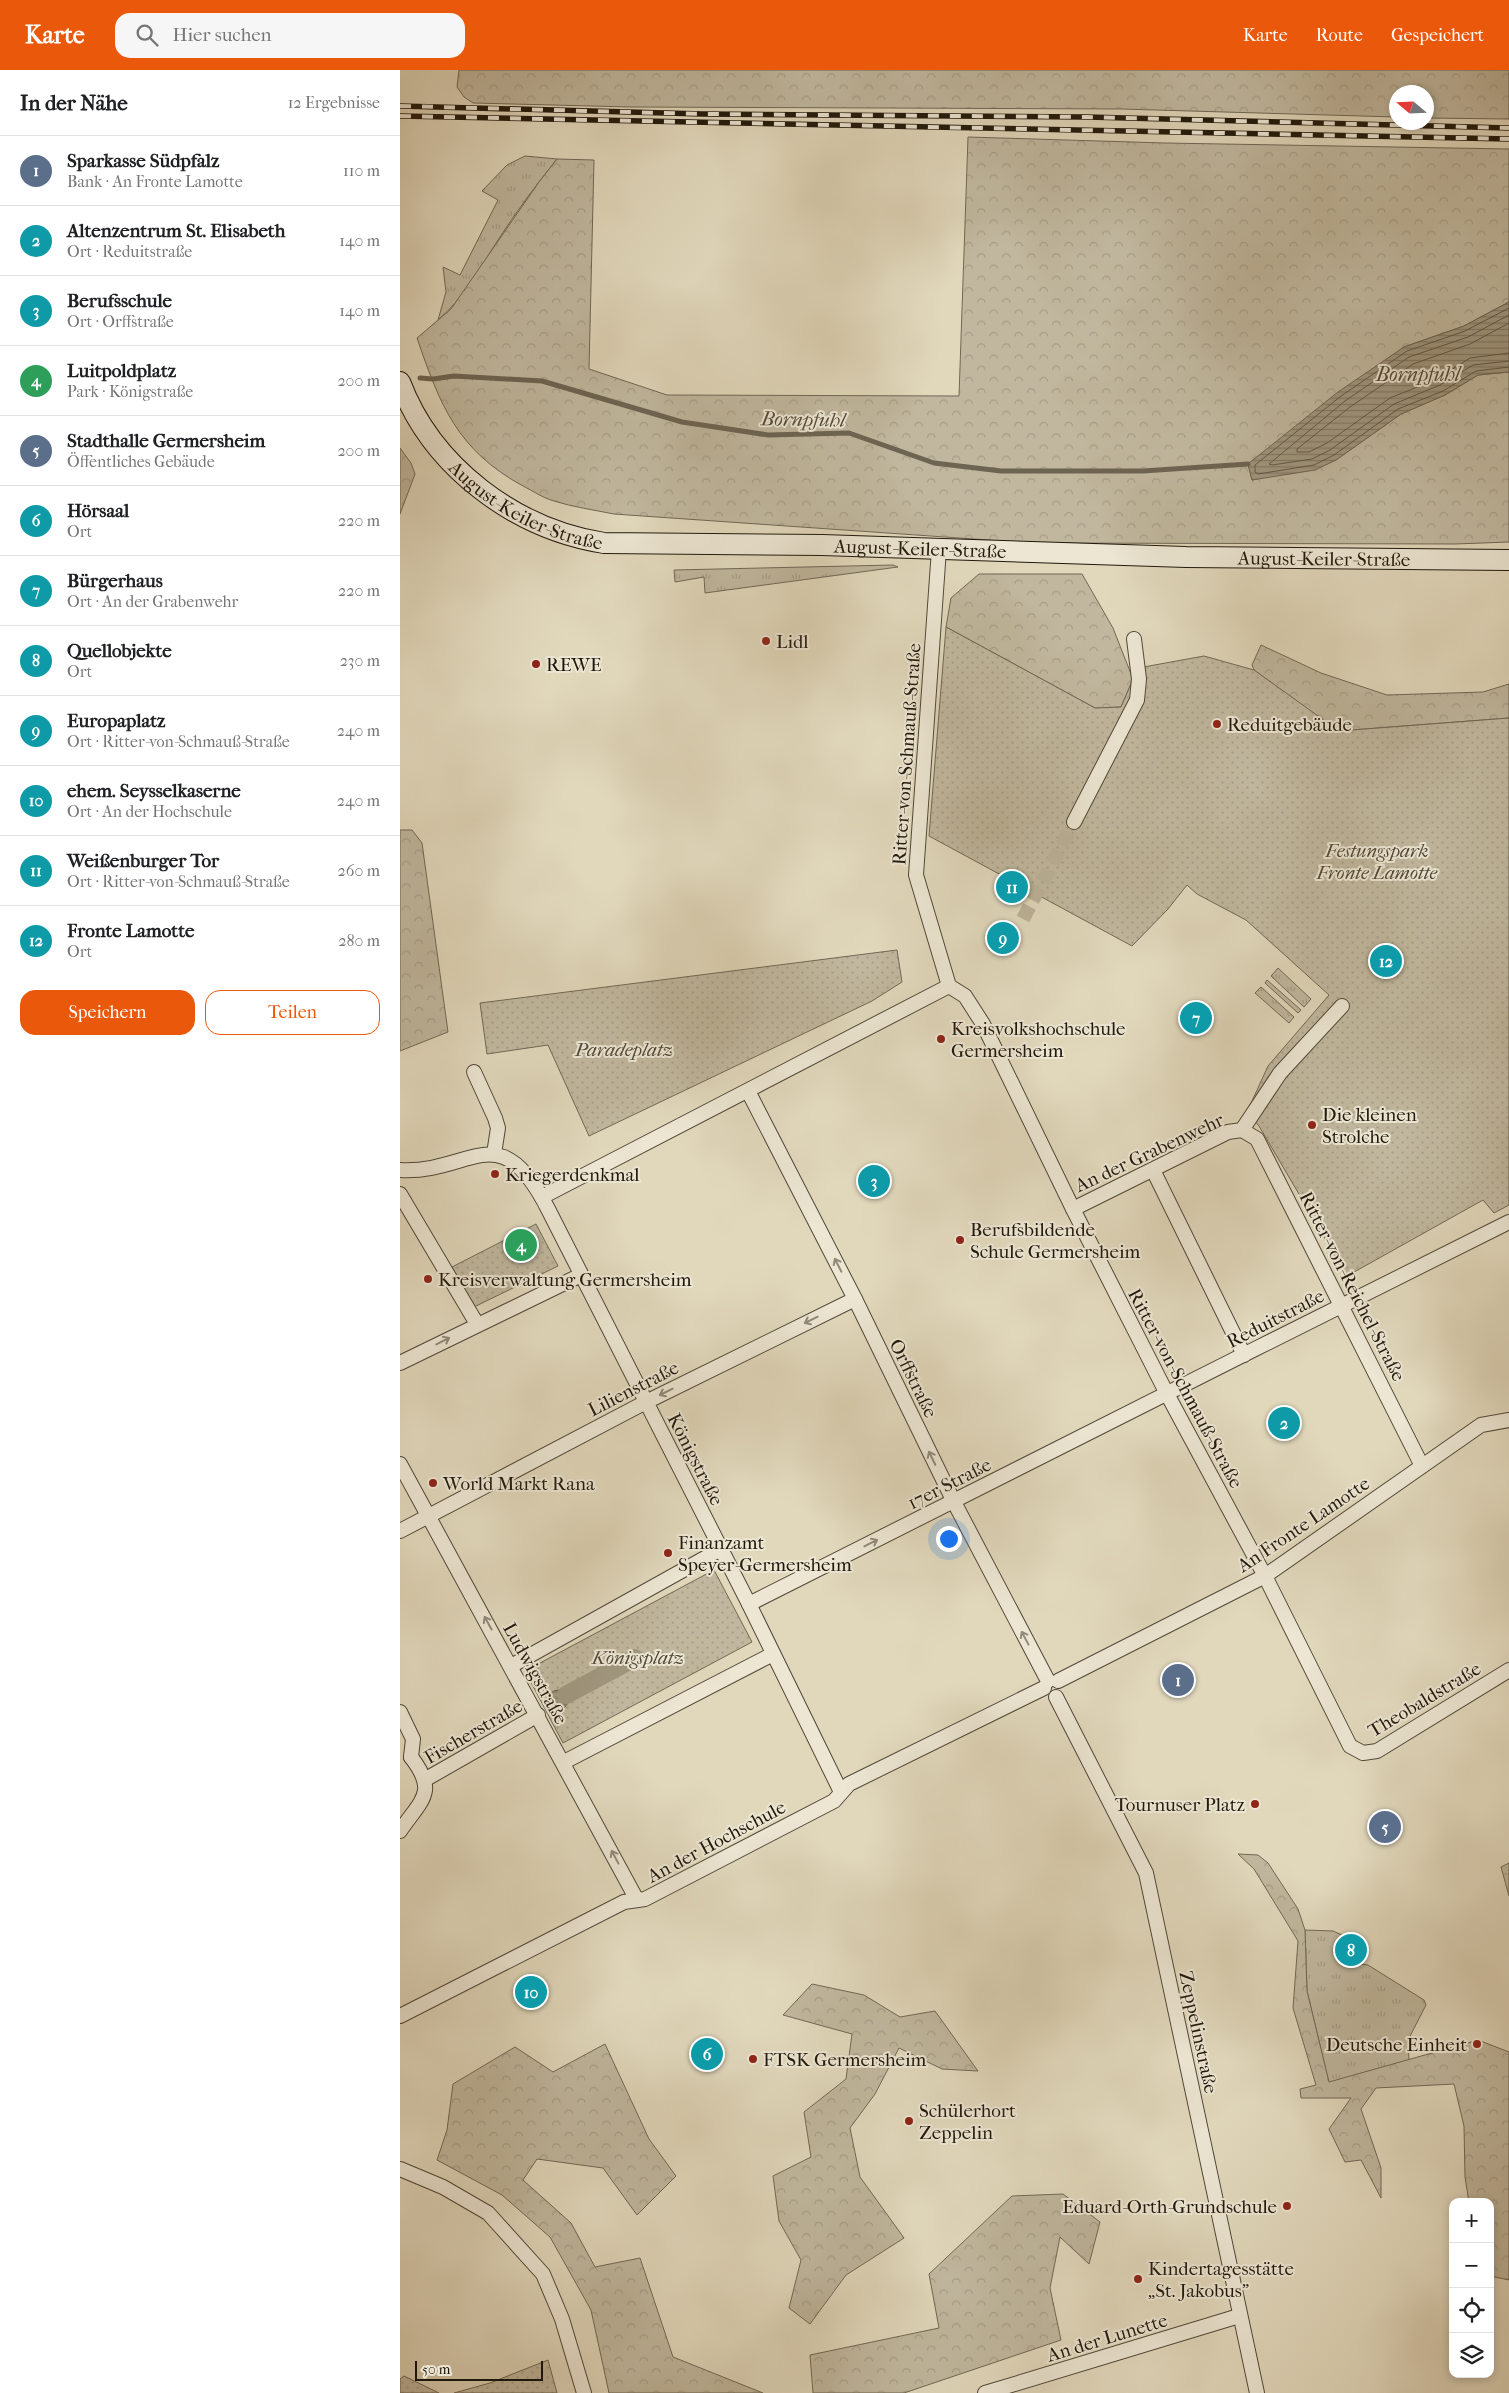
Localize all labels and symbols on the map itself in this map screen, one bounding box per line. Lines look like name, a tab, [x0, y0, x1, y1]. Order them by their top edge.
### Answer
north arrow	[1389, 85, 1434, 130]
water label: Bornpfuhl	[1375, 363, 1462, 386]
water label: Bornpfuhl	[760, 407, 847, 432]
street label: August-Keiler-Straße	[443, 456, 604, 555]
street label: August-Keiler-Straße	[833, 535, 1007, 563]
street label: August-Keiler-Straße	[1237, 547, 1410, 571]
place label: Lidl	[776, 631, 809, 653]
marker: Lidl	[760, 635, 772, 647]
street label: Ritter-von-Schmauß-Straße	[888, 642, 926, 866]
place label: REWE	[546, 654, 602, 676]
marker: REWE	[530, 658, 542, 670]
place label: Reduitgebäude	[1227, 714, 1352, 736]
marker: Reduitgebäude	[1211, 718, 1223, 730]
park label: Festungspark Fronte Lamotte	[1316, 840, 1439, 884]
pin: 11	[996, 868, 1028, 906]
pin: 9	[987, 919, 1019, 957]
pin: 12	[1370, 942, 1402, 980]
pin: 7	[1180, 999, 1212, 1037]
place label: Kreisvolkshochschule Germersheim	[951, 1018, 1126, 1062]
marker: Kreisvolkshochschule Germersheim	[935, 1033, 947, 1045]
park label: Paradeplatz	[574, 1039, 673, 1061]
place label: Die kleinen Strolche	[1322, 1104, 1417, 1148]
street label: An der Grabenwehr	[1071, 1108, 1228, 1197]
marker: Die kleinen Strolche	[1306, 1119, 1318, 1131]
pin: 3	[858, 1162, 890, 1200]
place label: Kriegerdenkmal	[505, 1164, 640, 1186]
marker: Kriegerdenkmal	[489, 1168, 501, 1180]
street label: Ritter-von-Reichel-Straße	[1295, 1188, 1410, 1385]
place label: Berufsbildende Schule Germersheim	[970, 1219, 1141, 1263]
pin: 4	[505, 1226, 537, 1264]
marker: Berufsbildende Schule Germersheim	[954, 1234, 966, 1246]
one-way arrow	[833, 1258, 842, 1273]
place label: Kreisverwaltung Germersheim	[438, 1269, 692, 1291]
marker: Kreisverwaltung Germersheim	[422, 1273, 434, 1285]
street label: Ritter-von-Schmauß-Straße	[1123, 1285, 1247, 1492]
street label: Reduitstraße	[1223, 1285, 1328, 1353]
one-way arrow	[804, 1315, 819, 1325]
one-way arrow	[436, 1336, 451, 1346]
street label: Orffstraße	[885, 1336, 942, 1421]
street label: Lilienstraße	[584, 1357, 682, 1421]
one-way arrow	[659, 1388, 674, 1397]
pin: 2	[1268, 1404, 1300, 1442]
street label: Königstraße	[663, 1410, 728, 1509]
one-way arrow	[927, 1451, 937, 1466]
street label: 17er Straße	[904, 1453, 995, 1514]
street label: An Fronte Lamotte	[1232, 1472, 1374, 1578]
place label: World Markt Rana	[442, 1473, 595, 1495]
marker: World Markt Rana	[427, 1477, 439, 1489]
your location	[936, 1526, 962, 1552]
place label: Finanzamt Speyer-Germersheim	[678, 1532, 852, 1576]
one-way arrow	[863, 1538, 878, 1547]
marker: Finanzamt Speyer-Germersheim	[662, 1547, 674, 1559]
one-way arrow	[483, 1616, 493, 1631]
street label: Ludwigstraße	[498, 1619, 572, 1728]
one-way arrow	[1020, 1631, 1029, 1646]
park label: Königsplatz	[590, 1647, 684, 1669]
street label: Theobaldstraße	[1364, 1658, 1485, 1742]
pin: 1	[1162, 1661, 1194, 1699]
street label: Fischerstraße	[421, 1695, 526, 1769]
place label: Tournuser Platz	[1115, 1794, 1245, 1816]
street label: An der Hochschule	[643, 1796, 789, 1888]
marker: Tournuser Platz	[1249, 1798, 1261, 1810]
pin: 5	[1369, 1808, 1401, 1846]
one-way arrow	[610, 1850, 620, 1865]
pin: 8	[1335, 1931, 1367, 1969]
street label: Zeppelinstraße	[1174, 1969, 1222, 2095]
pin: 10	[515, 1973, 547, 2011]
place label: Deutsche Einheit	[1326, 2034, 1467, 2056]
pin: 6	[691, 2035, 723, 2073]
marker: Deutsche Einheit	[1471, 2038, 1483, 2050]
place label: FTSK Germersheim	[763, 2049, 927, 2071]
marker: FTSK Germersheim	[747, 2053, 759, 2065]
place label: Schülerhort Zeppelin	[919, 2100, 1016, 2144]
marker: Schülerhort Zeppelin	[903, 2115, 915, 2127]
place label: Eduard-Orth-Grundschule	[1062, 2196, 1277, 2218]
marker: Eduard-Orth-Grundschule	[1281, 2200, 1293, 2212]
place label: Kindertagesstätte „St. Jakobus”	[1148, 2258, 1294, 2302]
marker: Kindertagesstätte „St. Jakobus”	[1132, 2273, 1144, 2285]
street label: An der Lunette	[1043, 2309, 1170, 2367]
scale bar	[415, 2358, 542, 2381]

